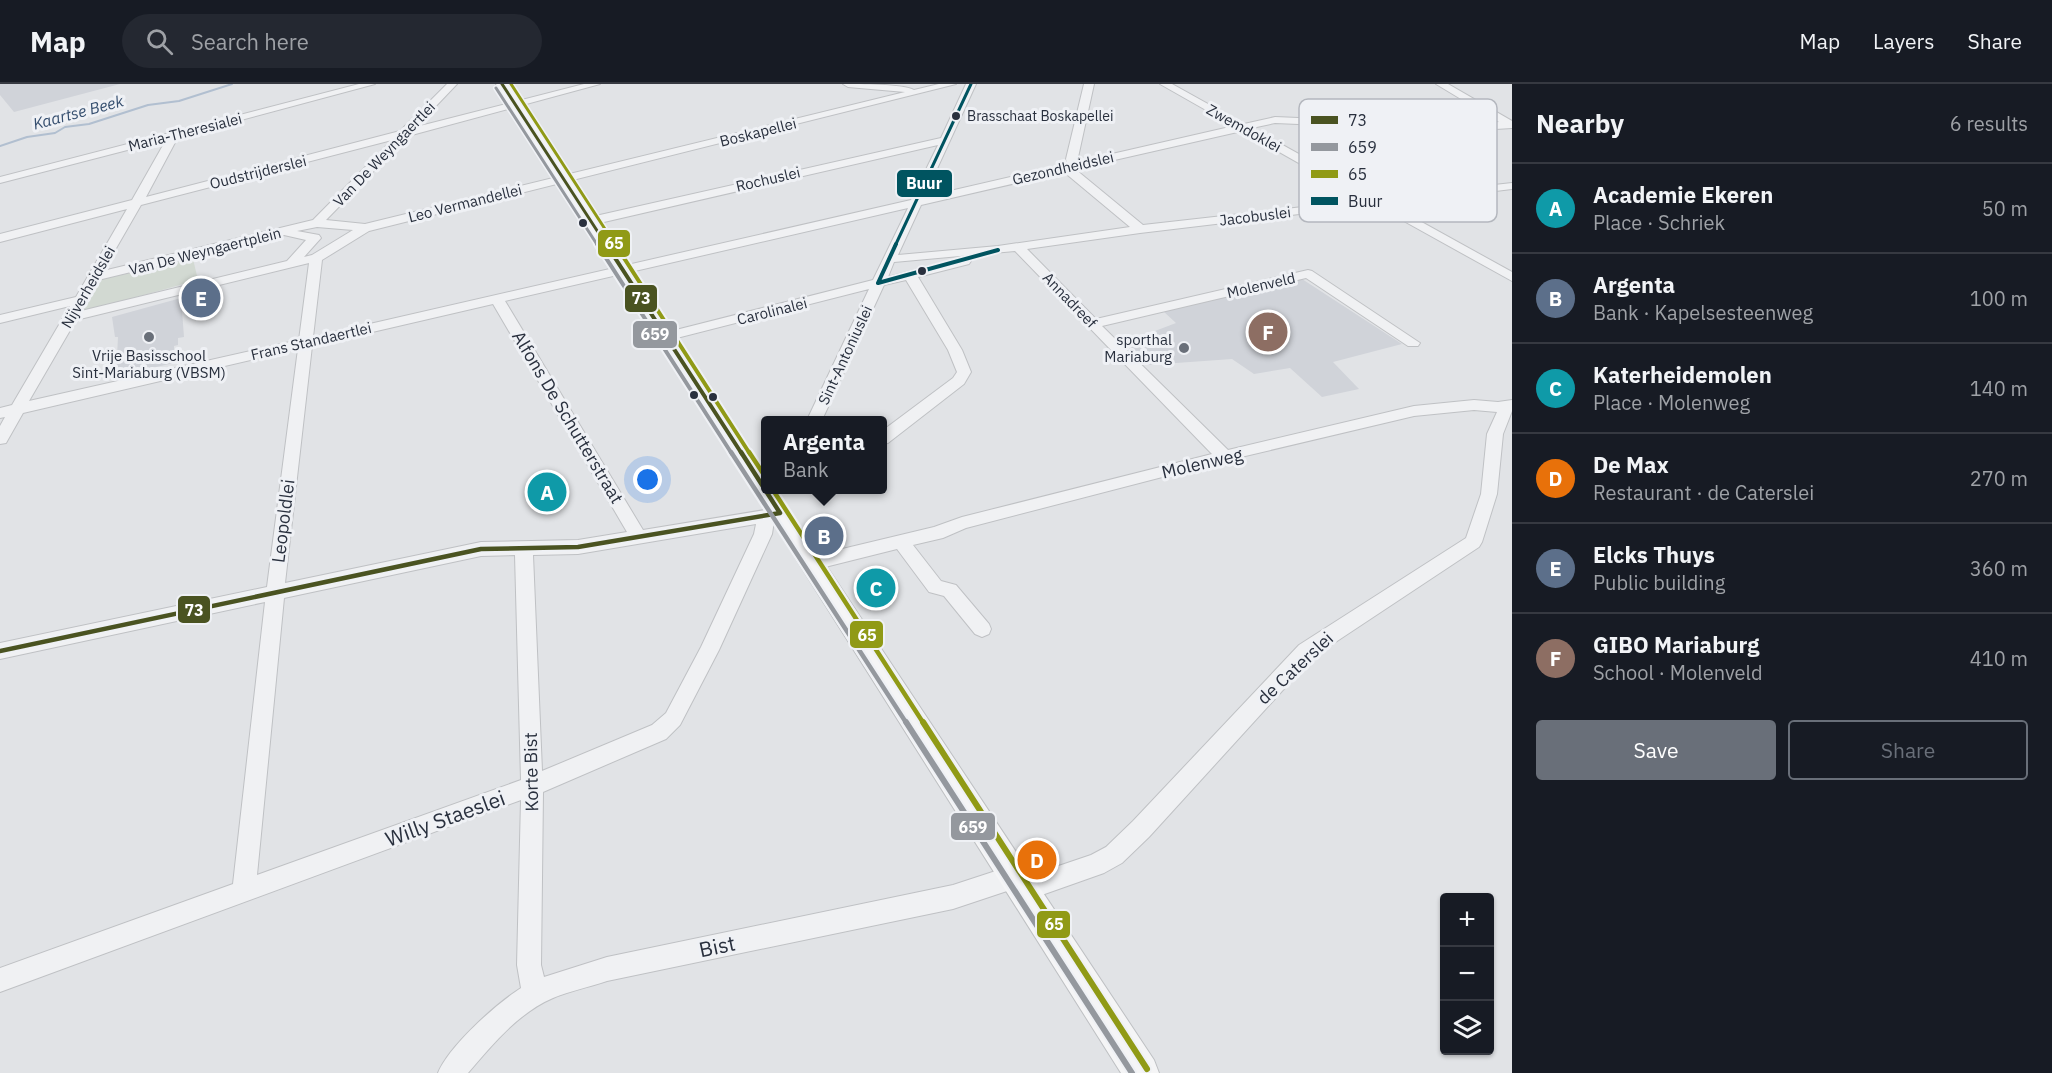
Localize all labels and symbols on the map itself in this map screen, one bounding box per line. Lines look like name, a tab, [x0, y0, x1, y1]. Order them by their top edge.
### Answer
water label: Kaartse Beek	[31, 90, 126, 134]
street label: Van De Weyngaertlei	[329, 97, 439, 211]
legend	[1299, 99, 1497, 222]
street label: Zwemdoklei	[1203, 100, 1285, 156]
place label: Brasschaat Boskapellei	[967, 107, 1114, 125]
street label: Maria-Theresialei	[126, 109, 244, 155]
marker: Brasschaat Boskapellei	[950, 110, 962, 122]
text: 73	[1348, 110, 1367, 130]
street label: Boskapellei	[718, 113, 798, 151]
text: 659	[1348, 137, 1377, 157]
street label: Gezondheidslei	[1010, 147, 1116, 189]
street label: Oudstrijderslei	[208, 151, 308, 193]
street label: Rochuslei	[734, 162, 802, 196]
text: 65	[1348, 164, 1367, 184]
line badge: Buur	[896, 169, 953, 198]
text: Buur	[906, 173, 943, 193]
street label: Leo Vermandellei	[406, 180, 524, 226]
text: Buur	[1348, 191, 1383, 211]
street label: Jacobuslei	[1218, 202, 1292, 230]
unlabelled marker	[577, 217, 589, 229]
street label: Van De Weyngaertplein	[127, 223, 283, 279]
line badge: 65	[597, 229, 631, 258]
text: 65	[604, 233, 624, 253]
street label: Nijverheidslei	[57, 243, 119, 331]
unlabelled marker	[916, 265, 928, 277]
street label: Annadreef	[1039, 268, 1101, 332]
street label: Molenveld	[1225, 268, 1297, 302]
pin: E	[182, 276, 220, 320]
line badge: 73	[624, 284, 658, 313]
text: 73	[631, 288, 651, 308]
street label: Carolinalei	[735, 293, 809, 329]
street label: Sint-Antoniuslei	[814, 302, 876, 408]
pin: F	[1248, 310, 1288, 354]
street label: Frans Standaertlei	[249, 318, 373, 364]
line badge: 659	[632, 320, 678, 349]
text: 659	[641, 324, 669, 344]
street label: Alfons De Schutterstraat	[508, 327, 628, 507]
marker: Vrije Basisschool Sint-Mariaburg (VBSM)	[142, 330, 156, 344]
place label: sporthal Mariaburg	[1104, 330, 1172, 366]
marker: sporthal Mariaburg	[1177, 341, 1191, 355]
place label: Vrije Basisschool Sint-Mariaburg (VBSM)	[72, 346, 226, 382]
unlabelled marker	[688, 389, 700, 401]
unlabelled marker	[707, 391, 719, 403]
street label: Molenweg	[1159, 442, 1245, 484]
your location	[633, 465, 662, 494]
pin: A	[528, 470, 566, 514]
street label: Leopoldlei	[266, 478, 300, 564]
pin: B	[804, 514, 844, 558]
pin: C	[856, 566, 896, 610]
line badge: 73	[177, 595, 211, 624]
text: 73	[184, 600, 204, 620]
line badge: 65	[849, 620, 884, 649]
text: 65	[857, 625, 877, 645]
street label: de Caterslei	[1252, 627, 1338, 709]
street label: Korte Bist	[519, 732, 543, 812]
street label: Willy Staeslei	[381, 783, 509, 853]
line badge: 659	[950, 812, 996, 841]
text: 659	[959, 817, 987, 837]
pin: D	[1018, 838, 1056, 882]
line badge: 65	[1036, 910, 1071, 939]
text: 65	[1044, 914, 1064, 934]
street label: Bist	[696, 929, 738, 963]

